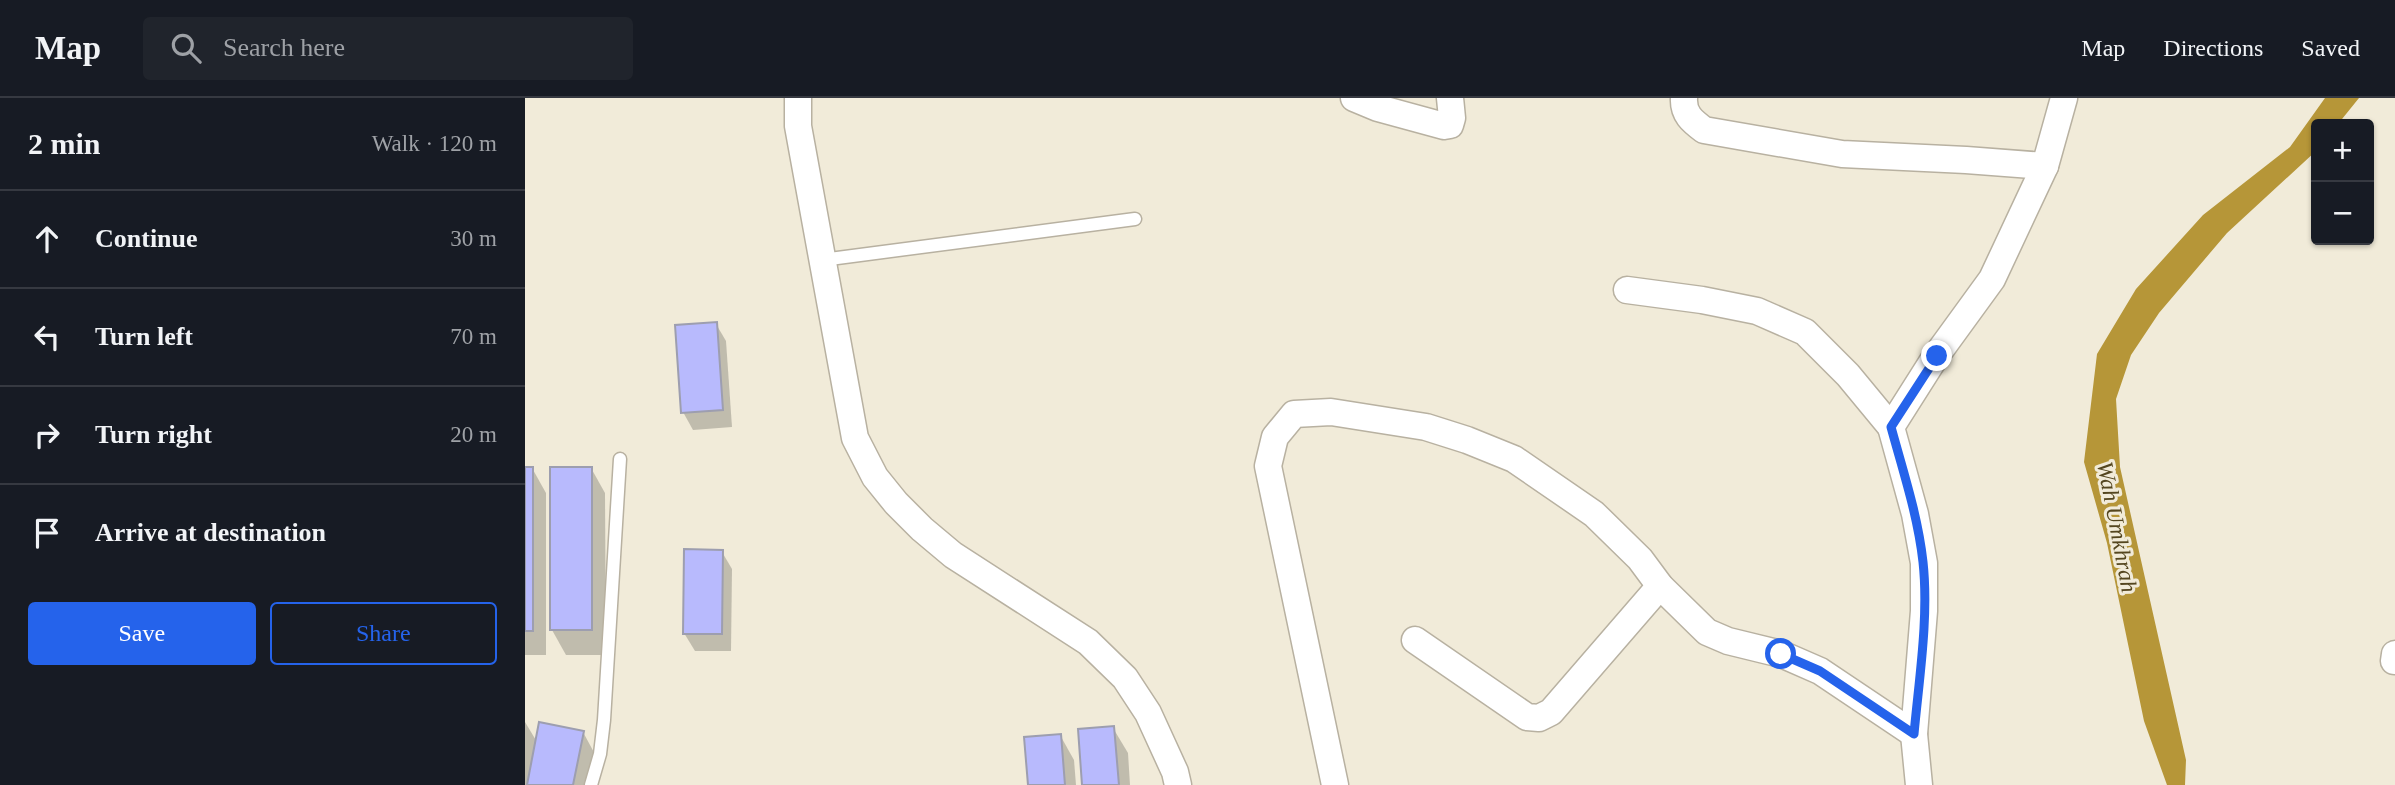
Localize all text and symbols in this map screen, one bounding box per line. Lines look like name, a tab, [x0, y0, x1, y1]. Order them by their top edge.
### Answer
search box	[143, 17, 633, 80]
icon: search	[167, 29, 205, 67]
text: Map	[35, 30, 101, 66]
text: Search here	[223, 33, 345, 62]
text: Map	[2081, 35, 2125, 61]
text: Directions	[2163, 35, 2263, 61]
text: Saved	[2301, 35, 2360, 61]
map controls	[2311, 119, 2374, 245]
button: +	[2311, 119, 2374, 182]
text: 2 min	[28, 127, 101, 160]
text: Walk · 120 m	[372, 131, 497, 156]
button: −	[2311, 182, 2374, 245]
icon: ahead	[28, 220, 66, 258]
text: Continue	[95, 224, 198, 253]
text: 30 m	[450, 226, 497, 251]
icon: left	[28, 318, 66, 356]
text: Turn left	[95, 322, 193, 351]
text: 70 m	[450, 324, 497, 349]
route end	[1921, 340, 1952, 371]
icon: right	[28, 416, 66, 454]
text: Turn right	[95, 420, 212, 449]
text: 20 m	[450, 422, 497, 447]
water label: Wah Umkhrah	[2092, 459, 2142, 595]
icon: arrive	[28, 514, 66, 552]
text: Arrive at destination	[95, 518, 326, 547]
button: Save	[28, 602, 256, 665]
button: Share	[270, 602, 497, 665]
route start	[1765, 638, 1796, 669]

